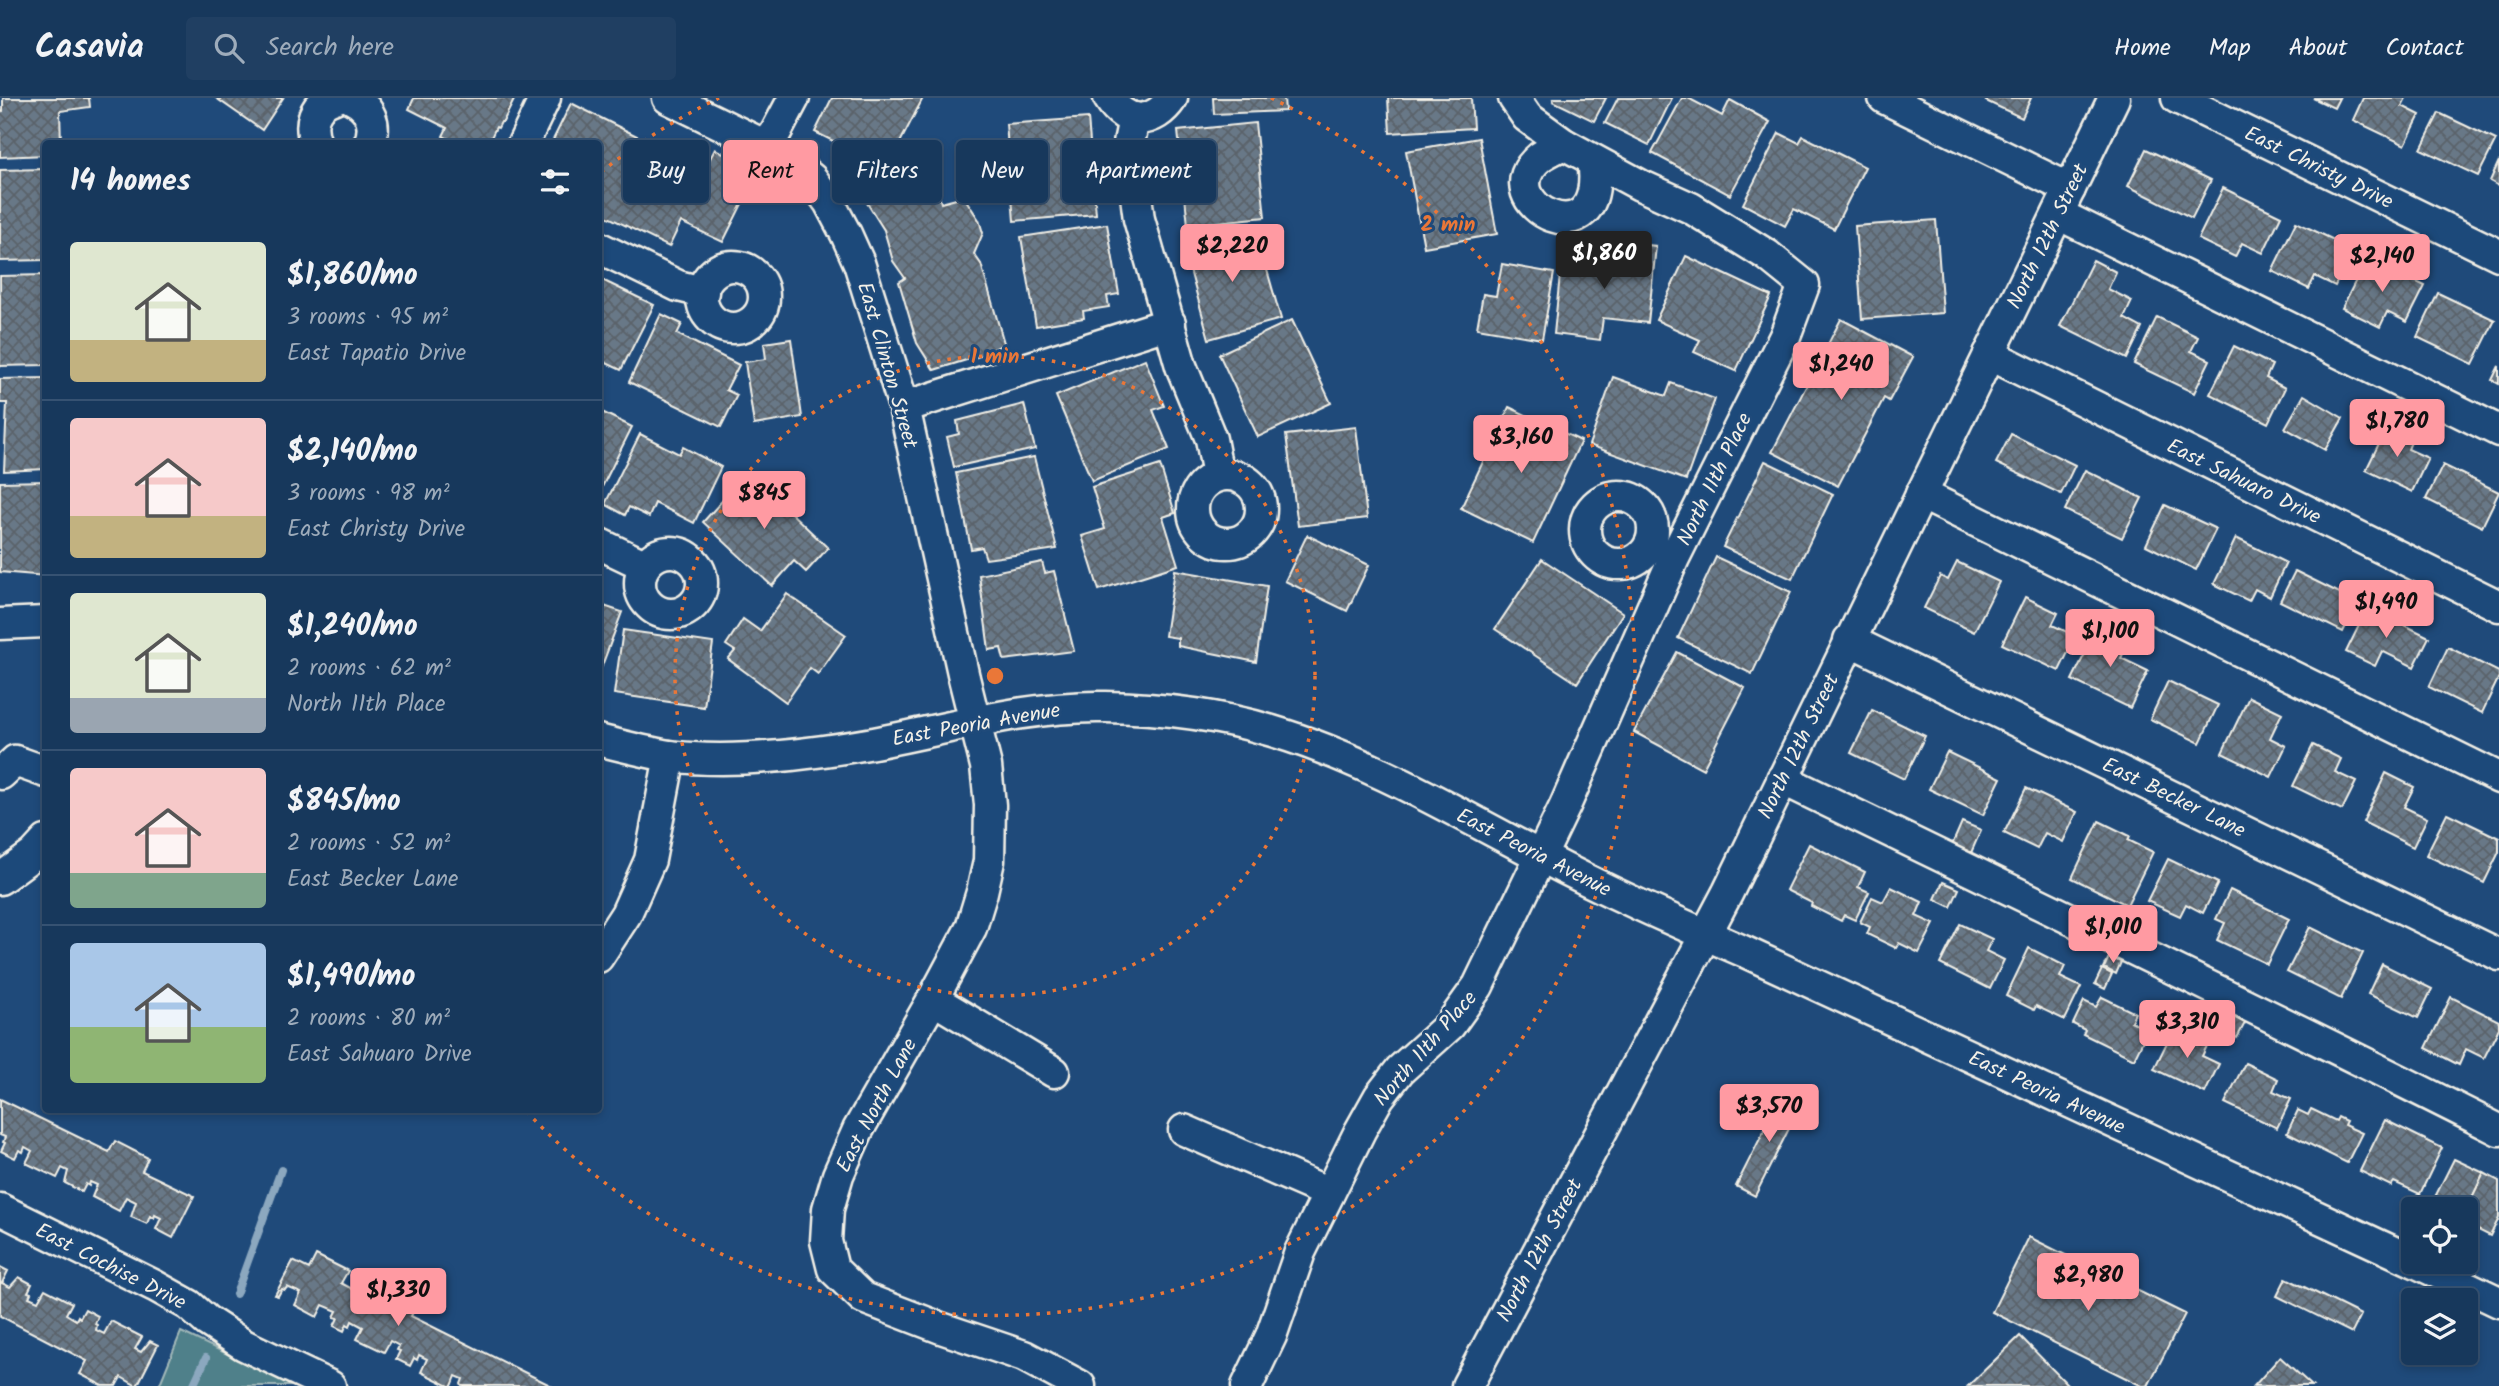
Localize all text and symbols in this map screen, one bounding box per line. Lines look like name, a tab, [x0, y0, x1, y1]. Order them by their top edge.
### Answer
search box	[186, 17, 676, 80]
text: Casavia	[35, 22, 144, 75]
text: Search here	[266, 27, 394, 69]
icon: search	[210, 29, 248, 67]
text: Home	[2114, 29, 2171, 68]
text: Map	[2209, 29, 2251, 68]
text: About	[2289, 29, 2347, 68]
text: Contact	[2385, 29, 2464, 68]
street label: East Christy Drive	[2238, 118, 2399, 219]
chip: Buy	[623, 140, 709, 203]
chip: Rent	[723, 140, 818, 203]
chip: Filters	[832, 140, 942, 203]
chip: New	[956, 140, 1048, 203]
chip: Apartment	[1062, 140, 1216, 203]
street label: North 12th Street	[1999, 157, 2098, 315]
text: 14 homes	[70, 158, 191, 206]
icon: filters	[536, 163, 574, 201]
text: 2 min	[1421, 209, 1475, 242]
pin: $2,220	[1175, 225, 1289, 284]
text: $2,220	[1196, 229, 1268, 265]
pin: $1,860	[1547, 232, 1661, 291]
pin: $2,140	[2325, 234, 2439, 294]
text: $1,860	[1572, 236, 1636, 272]
text: $2,140	[2350, 239, 2414, 275]
text: $1,860/mo	[287, 252, 418, 300]
icon: home	[126, 270, 210, 354]
street label: East Clinton Street	[847, 278, 926, 453]
text: 3 rooms · 95 m²	[287, 300, 448, 336]
text: East Tapatio Drive	[287, 336, 466, 372]
text: 1 min	[971, 341, 1019, 374]
pin: $1,240	[1784, 342, 1898, 402]
text: $1,240	[1809, 347, 1873, 383]
pin: $1,780	[2340, 400, 2454, 459]
text: $1,780	[2366, 404, 2428, 440]
street label: North 11th Place	[1669, 407, 1762, 552]
pin: $3,160	[1464, 416, 1578, 475]
text: $3,160	[1489, 420, 1553, 456]
text: $2,140/mo	[287, 428, 418, 476]
street label: East Sahuaro Drive	[2160, 431, 2327, 534]
icon: home	[126, 446, 210, 530]
pin: $845	[723, 472, 805, 531]
text: 3 rooms · 98 m²	[287, 476, 450, 512]
text: $845	[738, 476, 790, 512]
text: East Christy Drive	[287, 512, 465, 548]
pin: $1,490	[2329, 580, 2443, 640]
text: $1,490	[2355, 585, 2417, 621]
text: $1,240/mo	[287, 603, 418, 651]
pin: $1,100	[2053, 610, 2167, 669]
text: $1,100	[2081, 614, 2139, 650]
icon: home	[126, 621, 210, 705]
text: 2 rooms · 62 m²	[287, 651, 451, 687]
centre of rings	[983, 664, 1007, 688]
street label: North 12th Street	[1750, 667, 1849, 825]
text: North 11th Place	[287, 687, 445, 723]
street label: East Peoria Avenue	[890, 694, 1063, 756]
street label: East Becker Lane	[2096, 749, 2251, 848]
text: $845/mo	[287, 778, 401, 826]
icon: home	[126, 796, 210, 880]
street label: East Peoria Avenue	[1450, 800, 1617, 907]
text: 2 rooms · 52 m²	[287, 826, 450, 862]
text: East Becker Lane	[287, 862, 458, 898]
pin: $1,010	[2056, 906, 2170, 965]
text: $1,010	[2084, 910, 2142, 946]
text: $1,490/mo	[287, 953, 415, 1001]
icon: home	[126, 971, 210, 1055]
street label: North 11th Place	[1366, 983, 1486, 1114]
pin: $3,310	[2130, 1000, 2244, 1060]
text: 2 rooms · 80 m²	[287, 1001, 450, 1037]
text: $3,310	[2155, 1005, 2219, 1041]
street label: East North Lane	[828, 1032, 927, 1179]
text: East Sahuaro Drive	[287, 1037, 472, 1073]
street label: East Peoria Avenue	[1962, 1042, 2131, 1144]
pin: $3,570	[1712, 1084, 1826, 1144]
text: $3,570	[1736, 1089, 1802, 1125]
street label: North 12th Street	[1489, 1172, 1592, 1328]
map controls	[2401, 1197, 2478, 1365]
button: locate	[2401, 1197, 2478, 1274]
street label: East Cochise Drive	[29, 1215, 192, 1320]
pin: $2,980	[2031, 1254, 2145, 1313]
text: $2,980	[2053, 1258, 2123, 1294]
pin: $1,330	[341, 1268, 455, 1328]
text: $1,330	[366, 1273, 430, 1309]
button: layers	[2401, 1288, 2478, 1365]

